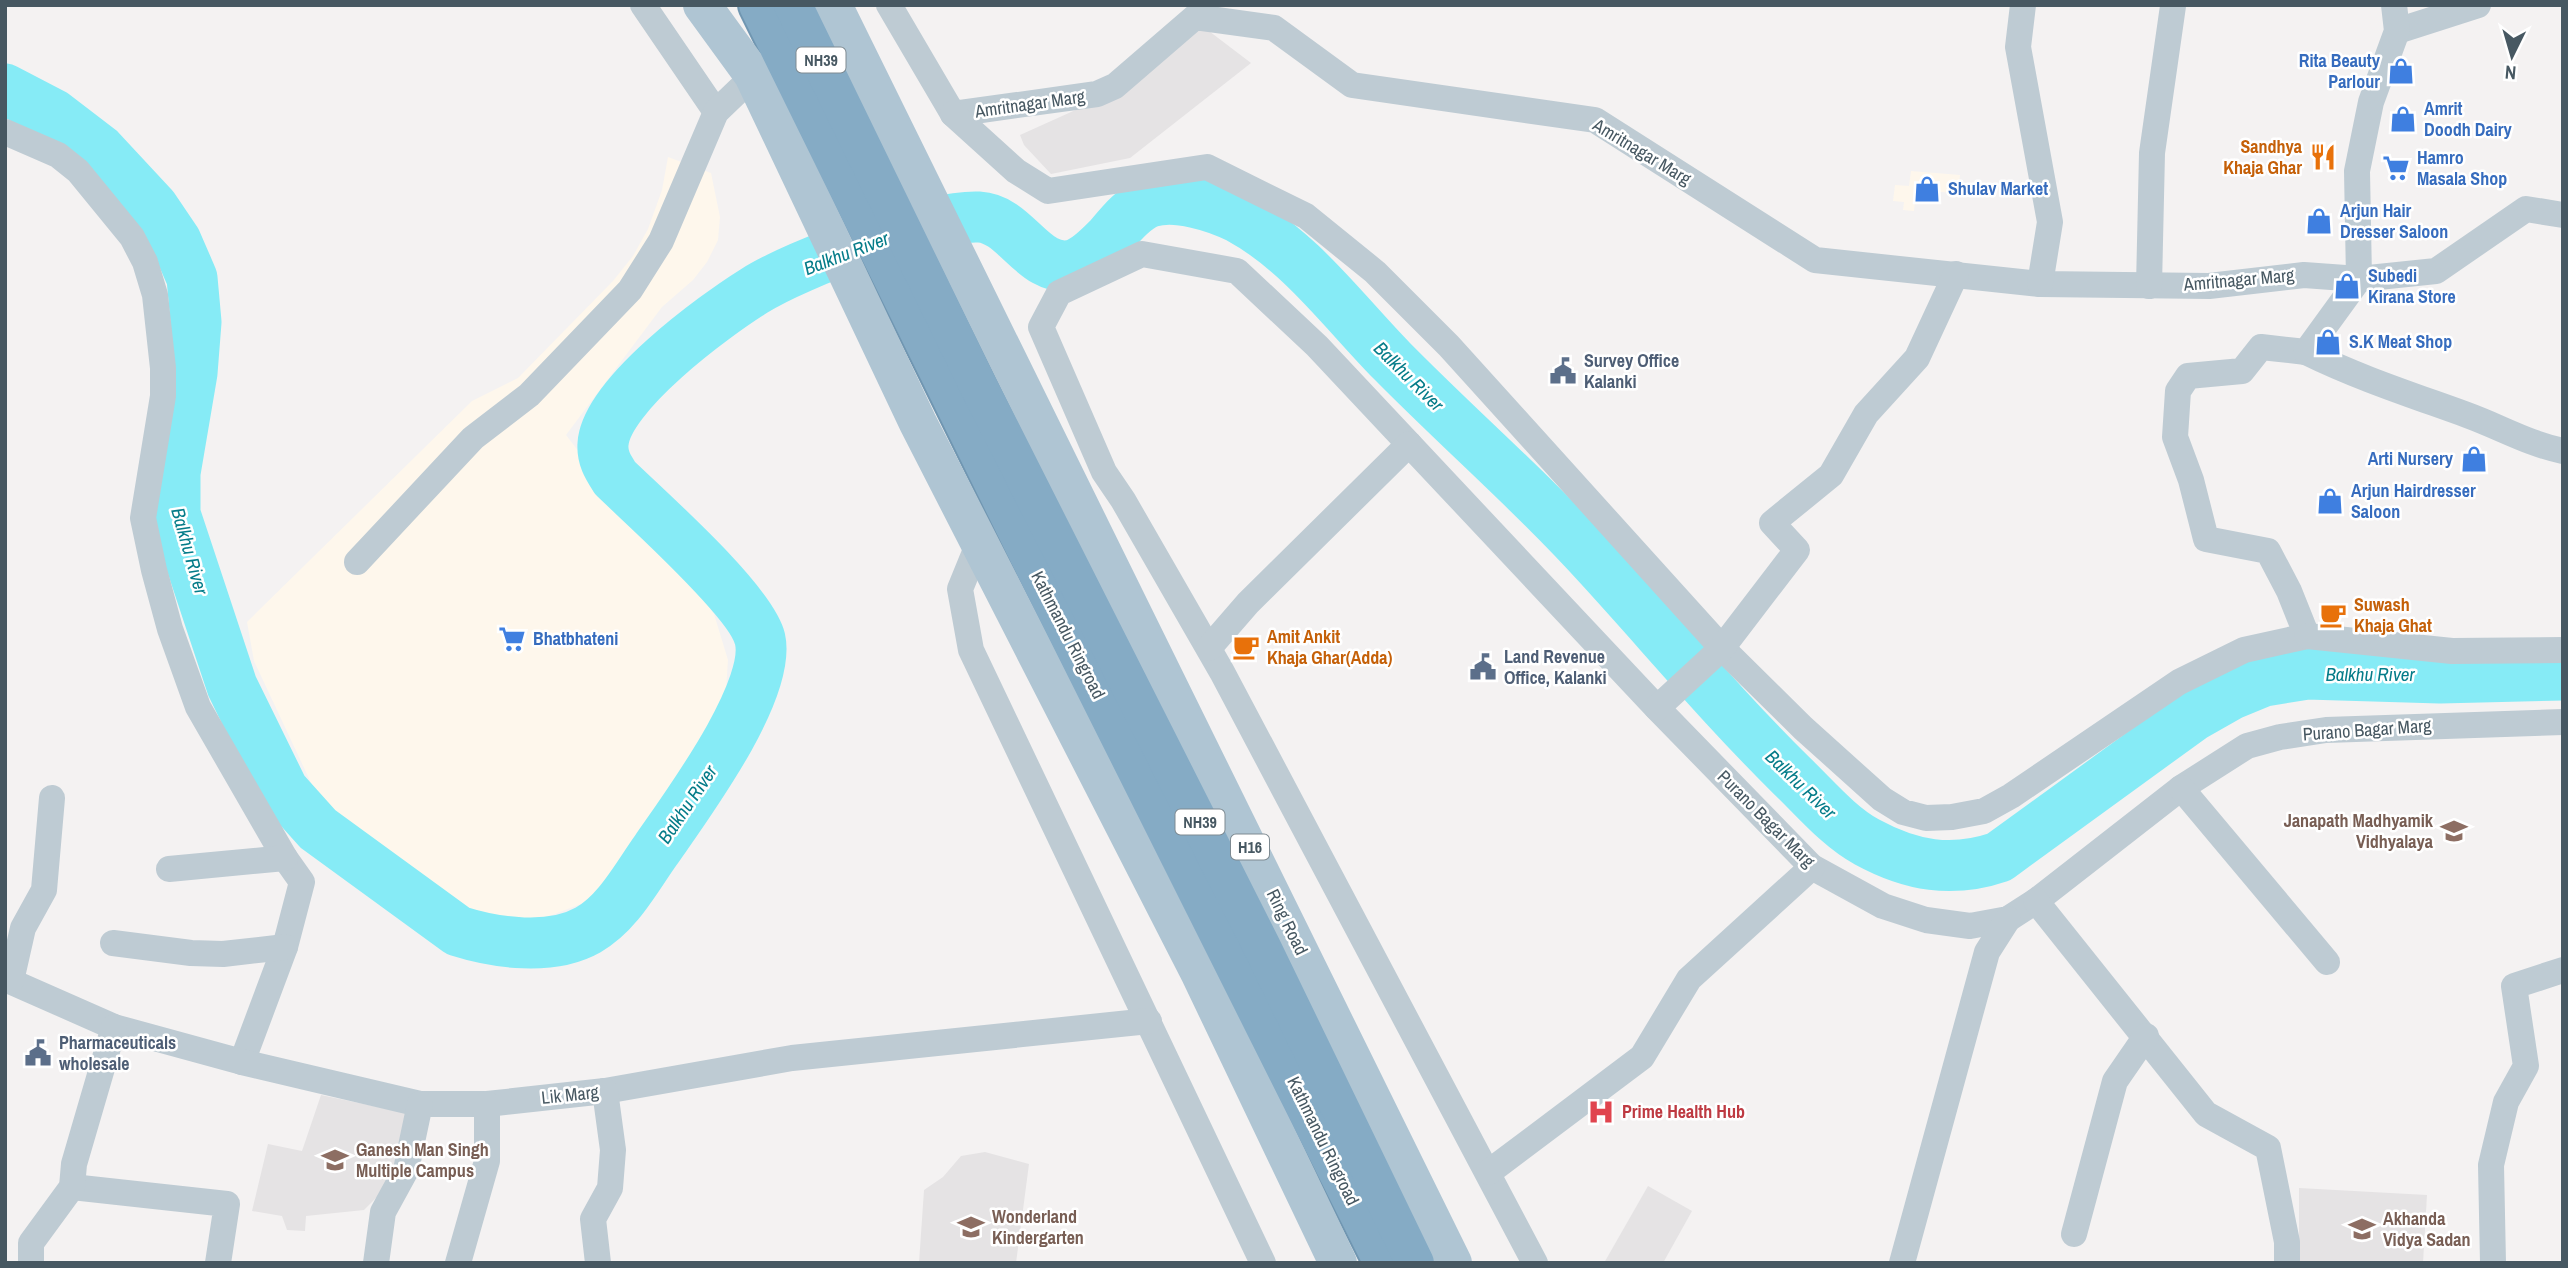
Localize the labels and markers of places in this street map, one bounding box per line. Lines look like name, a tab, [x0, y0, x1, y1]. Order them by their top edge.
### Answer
place label: Rita Beauty Parlour	[2299, 48, 2381, 94]
shop icon: Rita Beauty Parlour	[2386, 56, 2416, 86]
place label: Amrit Doodh Dairy	[2424, 96, 2513, 142]
shop icon: Amrit Doodh Dairy	[2388, 104, 2418, 134]
place label: Sandhya Khaja Ghar	[2223, 134, 2303, 180]
restaurant icon: Sandhya Khaja Ghar	[2308, 142, 2338, 172]
place label: Hamro Masala Shop	[2417, 145, 2507, 191]
supermarket icon: Hamro Masala Shop	[2381, 153, 2411, 183]
shop icon: Shulav Market	[1912, 174, 1942, 204]
place label: Shulav Market	[1948, 176, 2048, 201]
place label: Arjun Hair Dresser Saloon	[2340, 198, 2448, 244]
shop icon: Arjun Hair Dresser Saloon	[2304, 206, 2334, 236]
place label: Subedi Kirana Store	[2368, 263, 2456, 309]
shop icon: Subedi Kirana Store	[2332, 271, 2362, 301]
shop icon: S.K Meat Shop	[2313, 327, 2343, 357]
place label: S.K Meat Shop	[2349, 329, 2452, 354]
place label: Survey Office Kalanki	[1584, 348, 1679, 394]
public building icon: Survey Office Kalanki	[1548, 356, 1578, 386]
shop icon: Arti Nursery	[2459, 444, 2489, 474]
place label: Arti Nursery	[2368, 446, 2454, 471]
place label: Arjun Hairdresser Saloon	[2351, 478, 2476, 524]
shop icon: Arjun Hairdresser Saloon	[2315, 486, 2345, 516]
place label: Suwash Khaja Ghat	[2354, 592, 2432, 638]
cafe icon: Suwash Khaja Ghat	[2318, 600, 2348, 630]
supermarket icon: Bhatbhateni	[497, 624, 527, 654]
place label: Amit Ankit Khaja Ghar(Adda)	[1267, 624, 1393, 670]
place label: Bhatbhateni	[533, 626, 618, 651]
cafe icon: Amit Ankit Khaja Ghar(Adda)	[1231, 632, 1261, 662]
place label: Land Revenue Office, Kalanki	[1504, 644, 1607, 690]
public building icon: Land Revenue Office, Kalanki	[1468, 652, 1498, 682]
place label: Janapath Madhyamik Vidhyalaya	[2284, 808, 2434, 854]
school or university icon: Janapath Madhyamik Vidhyalaya	[2439, 816, 2469, 846]
place label: Pharmaceuticals wholesale	[59, 1030, 176, 1076]
public building icon: Pharmaceuticals wholesale	[23, 1038, 53, 1068]
hospital icon: Prime Health Hub	[1586, 1097, 1616, 1127]
place label: Prime Health Hub	[1622, 1099, 1745, 1124]
place label: Ganesh Man Singh Multiple Campus	[356, 1137, 489, 1183]
school or university icon: Ganesh Man Singh Multiple Campus	[320, 1145, 350, 1175]
place label: Wonderland Kindergarten	[992, 1204, 1084, 1250]
place label: Akhanda Vidya Sadan	[2383, 1206, 2471, 1252]
school or university icon: Wonderland Kindergarten	[956, 1212, 986, 1242]
school or university icon: Akhanda Vidya Sadan	[2347, 1214, 2377, 1244]

